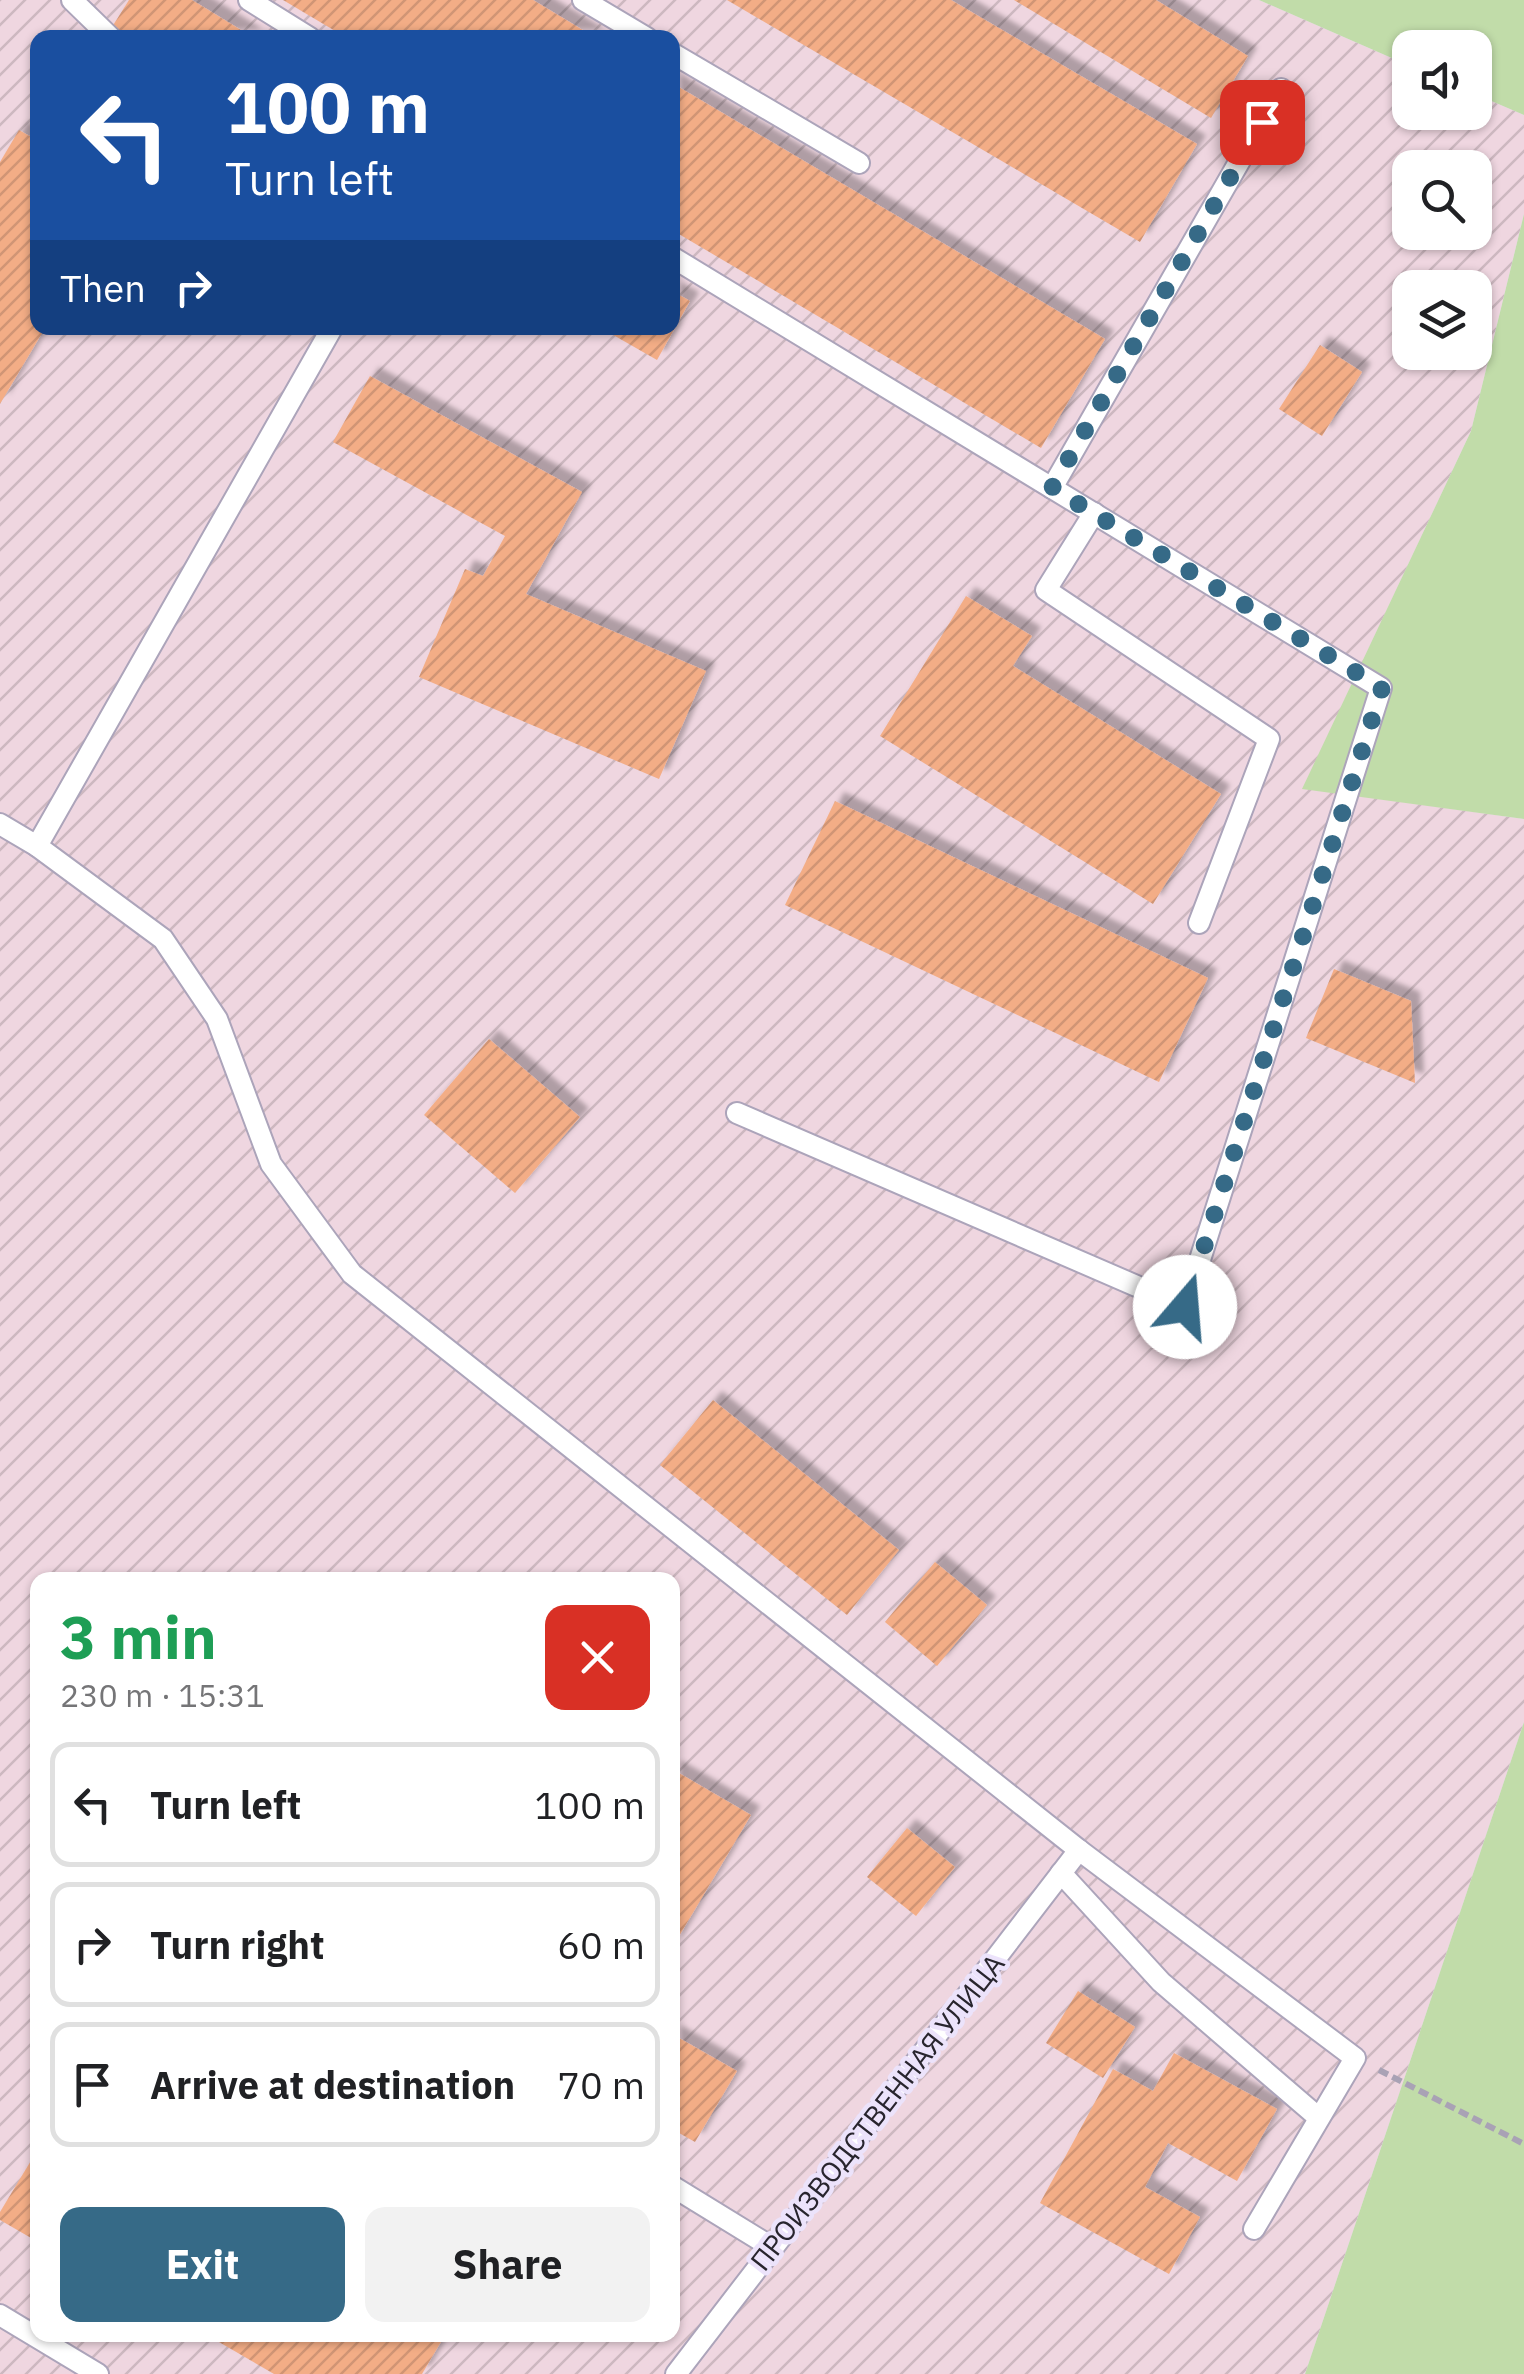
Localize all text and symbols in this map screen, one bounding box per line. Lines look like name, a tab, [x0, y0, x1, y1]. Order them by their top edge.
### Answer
map controls	[1392, 30, 1492, 370]
button: sound	[1392, 30, 1492, 130]
text: 100 m	[225, 61, 430, 152]
icon: left	[60, 70, 190, 200]
pin	[1220, 80, 1305, 165]
icon: arrive	[1235, 95, 1290, 150]
text: Turn left	[225, 149, 394, 207]
button: search	[1392, 150, 1492, 250]
icon: right	[166, 260, 221, 315]
text: Then	[60, 263, 146, 312]
button: layers	[1392, 270, 1492, 370]
position arrow	[1133, 1255, 1237, 1359]
text: 3 min	[60, 1597, 217, 1676]
button: close	[545, 1605, 650, 1710]
text: 230 m · 15:31	[60, 1674, 265, 1716]
icon: left	[65, 1777, 120, 1832]
text: Turn left	[150, 1780, 301, 1829]
text: 100 m	[534, 1780, 645, 1829]
icon: right	[65, 1917, 120, 1972]
text: Turn right	[150, 1920, 325, 1969]
text: 60 m	[557, 1920, 645, 1969]
street label: ПРОИЗВОДСТВЕННАЯ УЛИЦА	[742, 1946, 1012, 2278]
icon: arrive	[65, 2057, 120, 2112]
text: Arrive at destination	[150, 2060, 515, 2109]
text: 70 m	[557, 2060, 645, 2109]
button: Exit	[60, 2207, 345, 2322]
button: Share	[365, 2207, 650, 2322]

